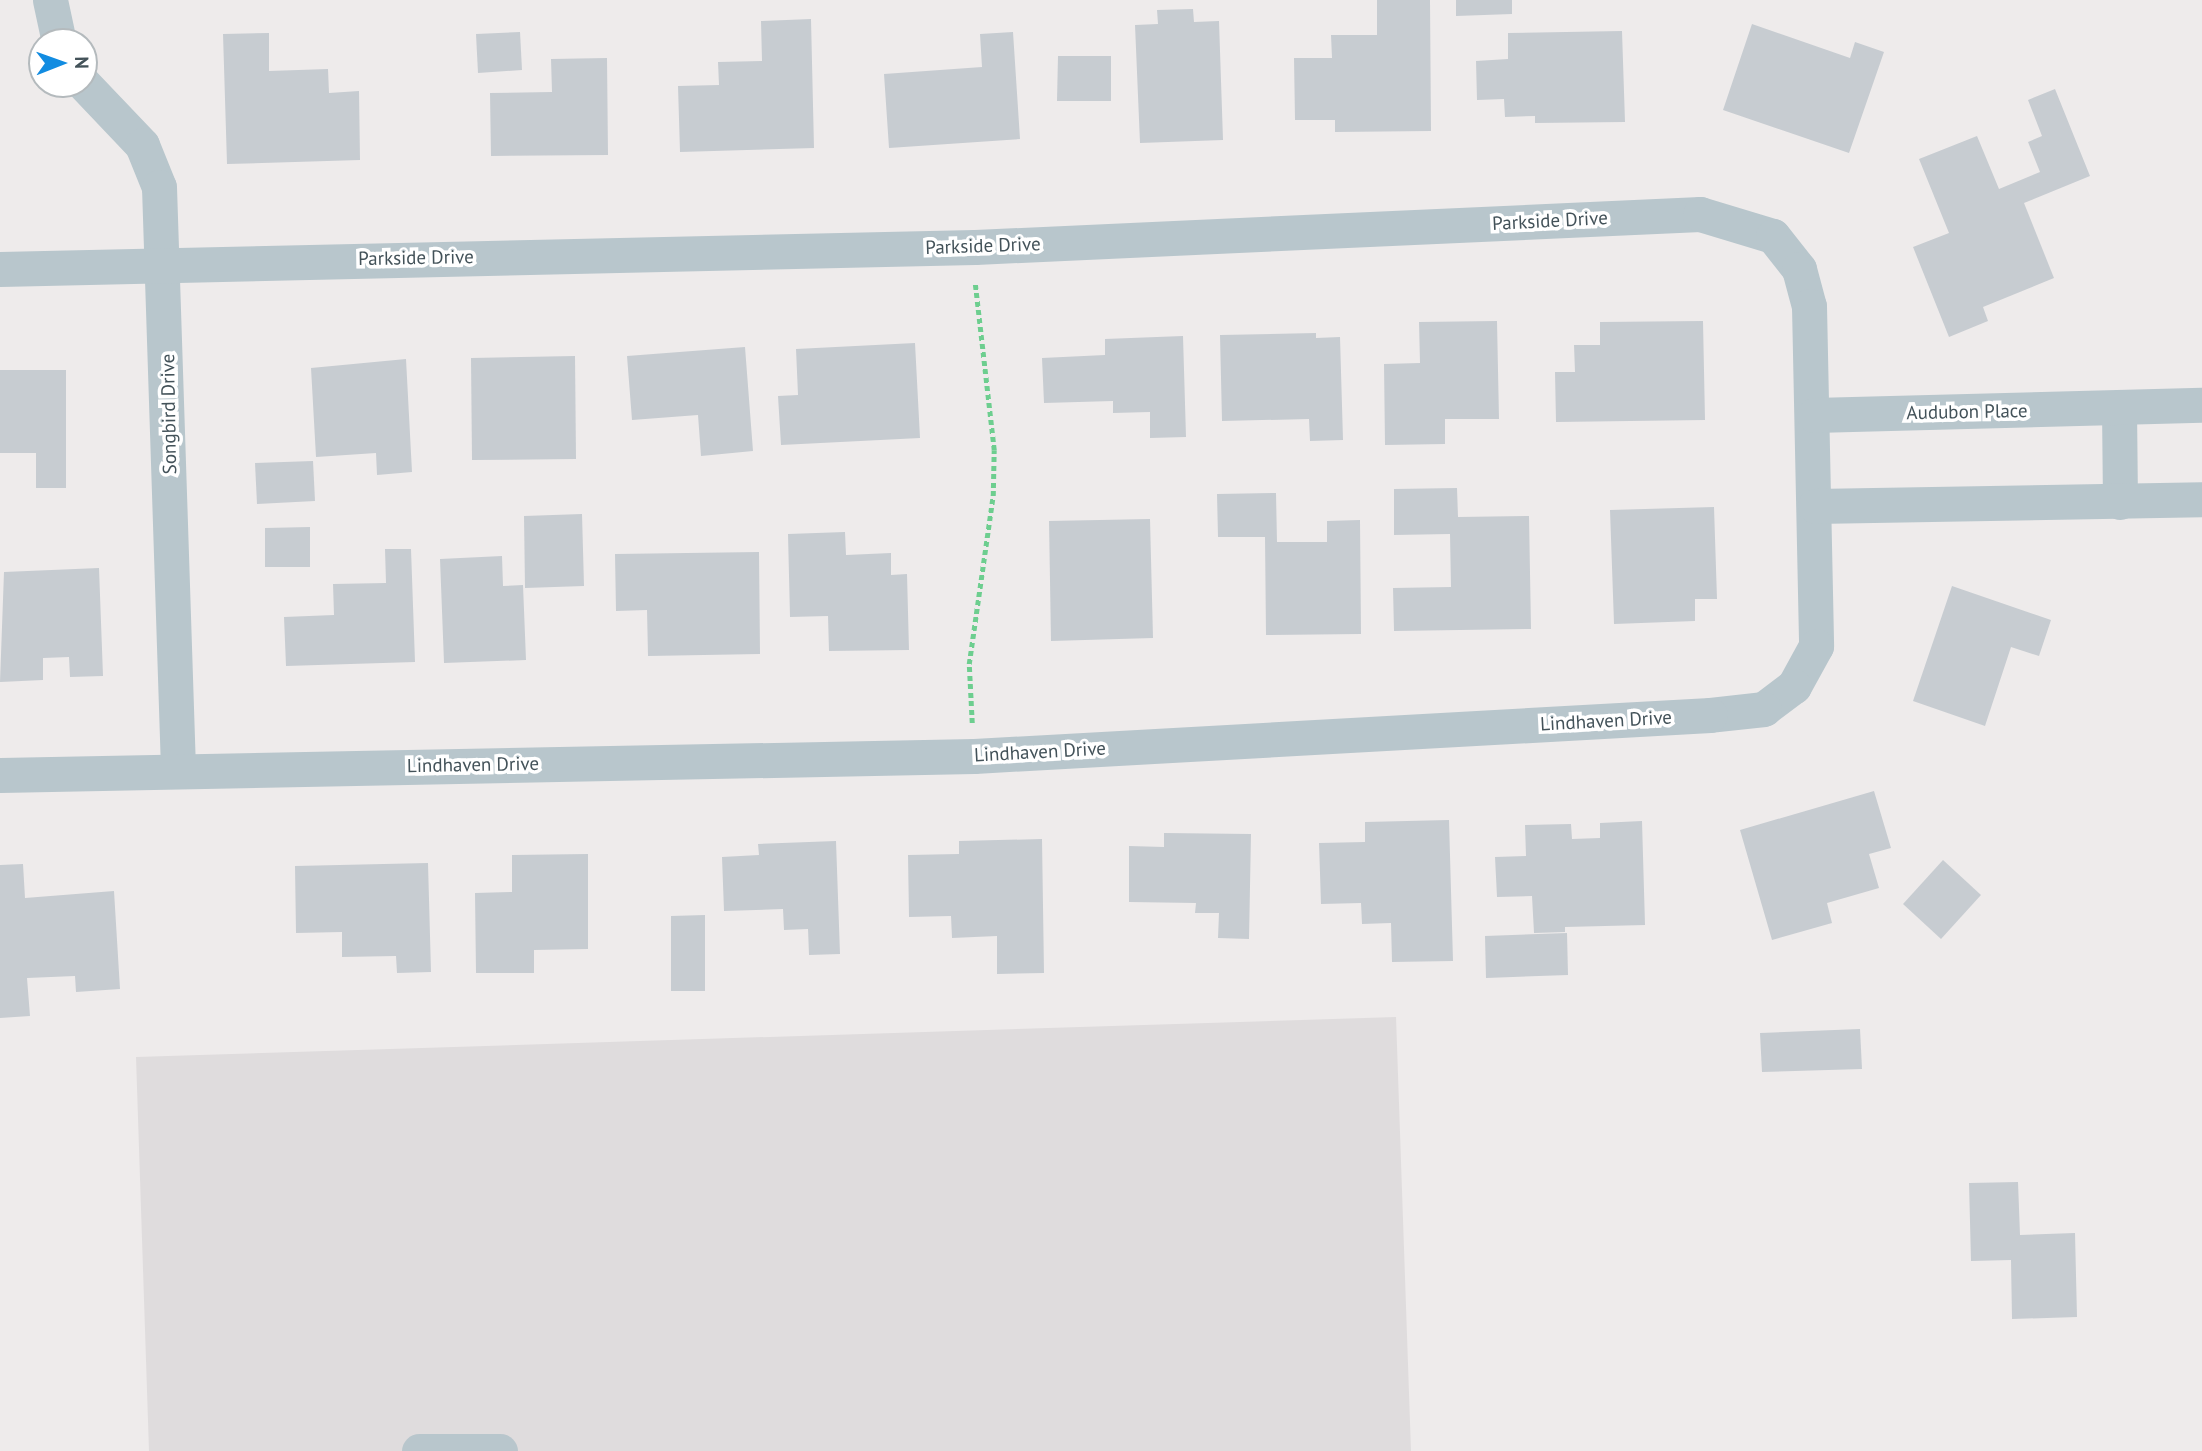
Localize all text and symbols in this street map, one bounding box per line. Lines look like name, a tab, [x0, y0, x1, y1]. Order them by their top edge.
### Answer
north arrow	[28, 28, 98, 98]
text: N	[70, 56, 94, 69]
street label: Parkside Drive	[1492, 207, 1608, 235]
street label: Parkside Drive	[925, 233, 1041, 259]
street label: Parkside Drive	[358, 246, 474, 270]
street label: Songbird Drive	[157, 354, 181, 474]
street label: Audubon Place	[1906, 400, 2028, 424]
street label: Lindhaven Drive	[1539, 706, 1673, 736]
street label: Lindhaven Drive	[973, 737, 1107, 767]
street label: Lindhaven Drive	[407, 752, 539, 778]

